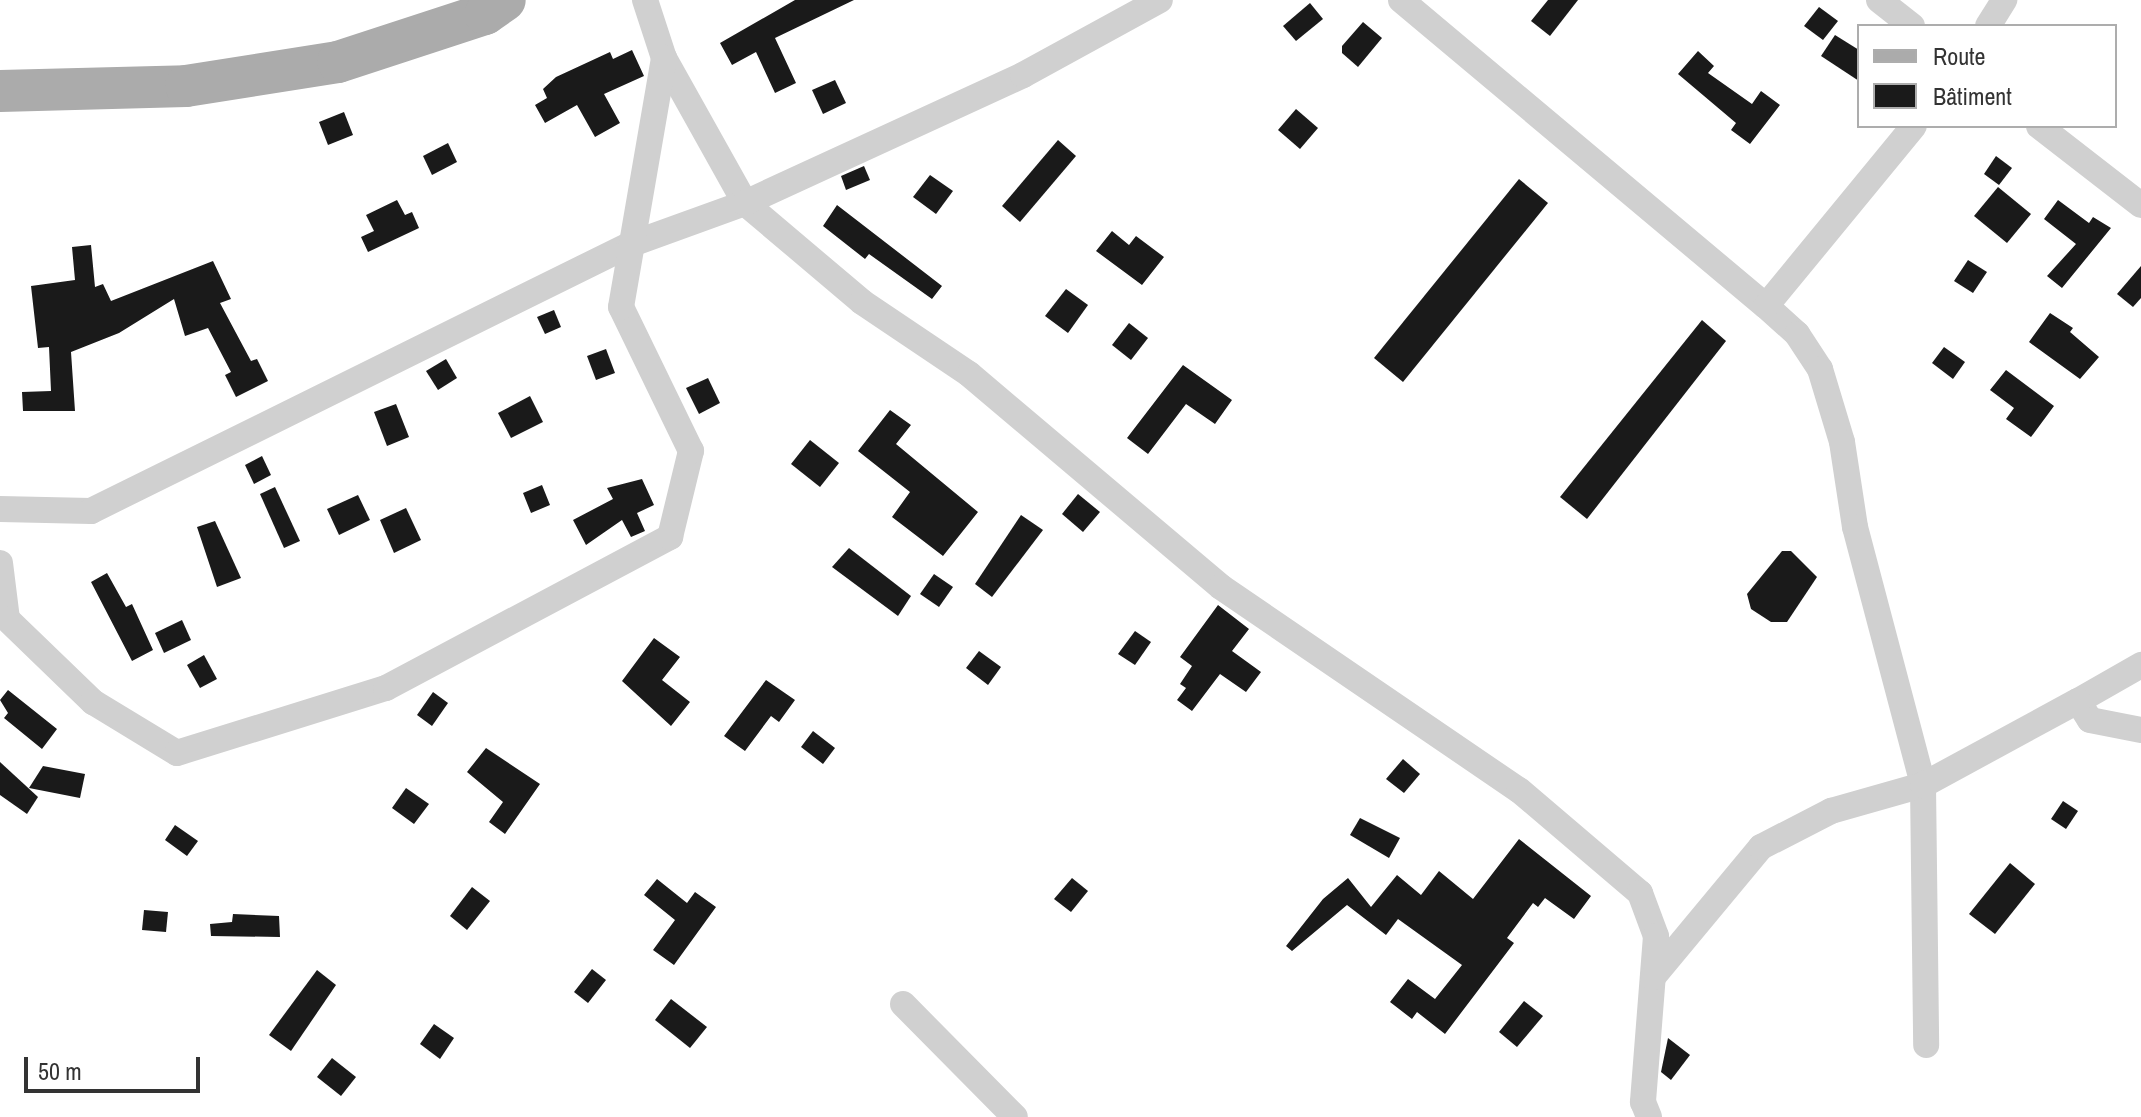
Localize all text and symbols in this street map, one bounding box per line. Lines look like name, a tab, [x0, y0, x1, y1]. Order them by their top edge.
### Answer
legend	[1857, 24, 2117, 128]
text: Route	[1933, 40, 1986, 72]
text: Bâtiment	[1933, 80, 2012, 112]
scale bar	[28, 1041, 204, 1091]
text: 50 m	[38, 1055, 82, 1087]

